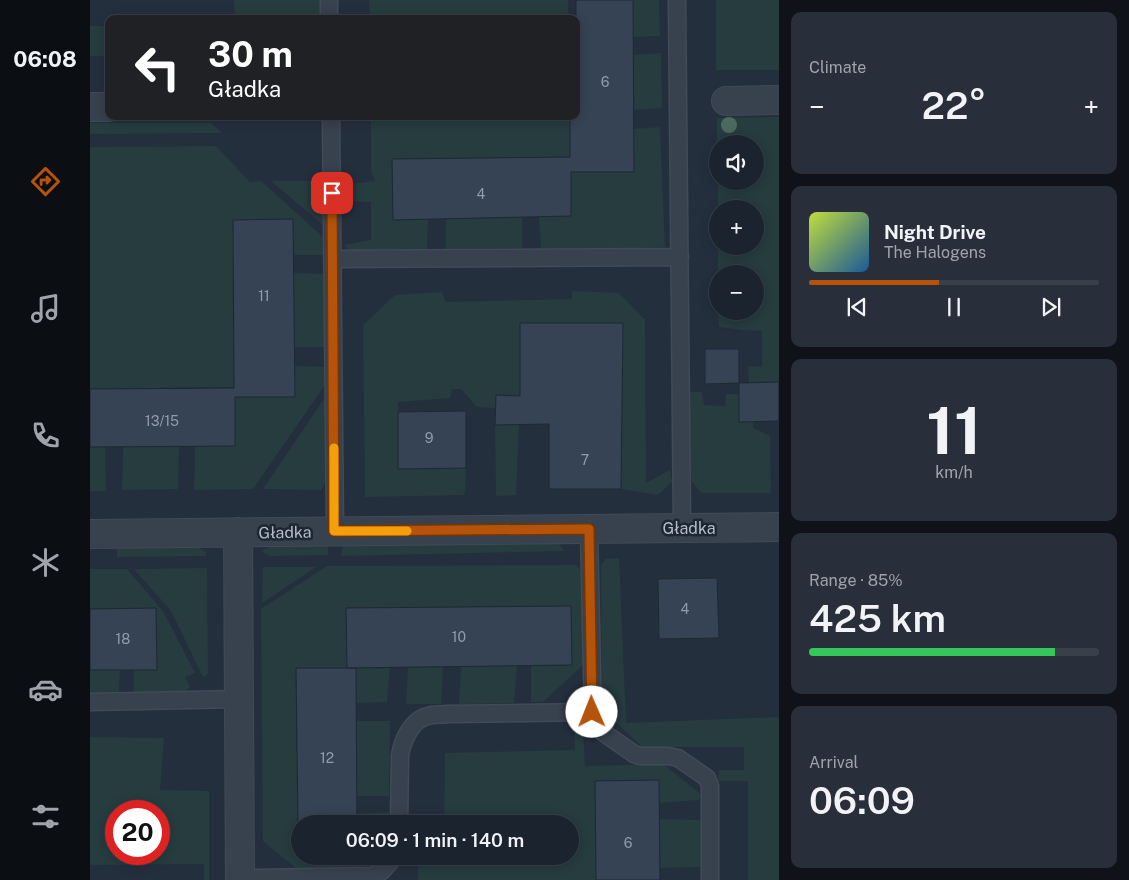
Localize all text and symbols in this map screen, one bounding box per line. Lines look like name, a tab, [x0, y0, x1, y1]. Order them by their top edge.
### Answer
text: 30 m	[208, 34, 293, 75]
icon: left	[125, 35, 190, 100]
text: 06:08	[13, 46, 77, 72]
text: Climate	[809, 58, 866, 77]
house number: 6	[601, 74, 610, 90]
text: Gładka	[208, 76, 281, 102]
text: 22°	[922, 83, 986, 128]
text: −	[809, 90, 825, 123]
text: +	[1083, 90, 1099, 123]
map controls	[709, 135, 764, 320]
button: sound	[709, 135, 764, 190]
icon: directions	[28, 164, 63, 199]
pin	[311, 172, 353, 214]
icon: arrive	[318, 179, 346, 207]
house number: 4	[477, 186, 486, 202]
button: +	[709, 200, 764, 255]
text: Night Drive	[884, 221, 986, 243]
text: The Halogens	[884, 243, 986, 262]
button: −	[709, 265, 764, 320]
house number: 11	[258, 288, 270, 304]
icon: music	[28, 291, 63, 326]
icon: previous	[843, 293, 871, 321]
icon: pause	[940, 293, 968, 321]
icon: next	[1037, 293, 1065, 321]
text: 11	[926, 392, 982, 469]
house number: 13/15	[145, 413, 179, 429]
icon: phone	[28, 418, 63, 453]
house number: 9	[425, 430, 434, 446]
house number: 7	[581, 452, 589, 468]
text: km/h	[935, 463, 973, 482]
street label: Gładka	[662, 519, 716, 538]
street label: Gładka	[258, 523, 312, 542]
icon: climate	[28, 545, 63, 580]
text: Range · 85%	[809, 571, 903, 590]
text: 425 km	[809, 596, 946, 641]
house number: 4	[681, 601, 690, 617]
house number: 10	[452, 629, 466, 645]
house number: 18	[116, 631, 130, 647]
icon: car	[28, 672, 63, 707]
position arrow	[565, 685, 617, 737]
house number: 12	[320, 750, 334, 766]
text: Arrival	[809, 753, 858, 772]
text: 06:09	[809, 778, 915, 823]
icon: filters	[28, 799, 63, 834]
speed limit sign: 20	[105, 800, 170, 865]
text: 06:09 · 1 min · 140 m	[346, 829, 524, 851]
house number: 6	[624, 835, 633, 851]

